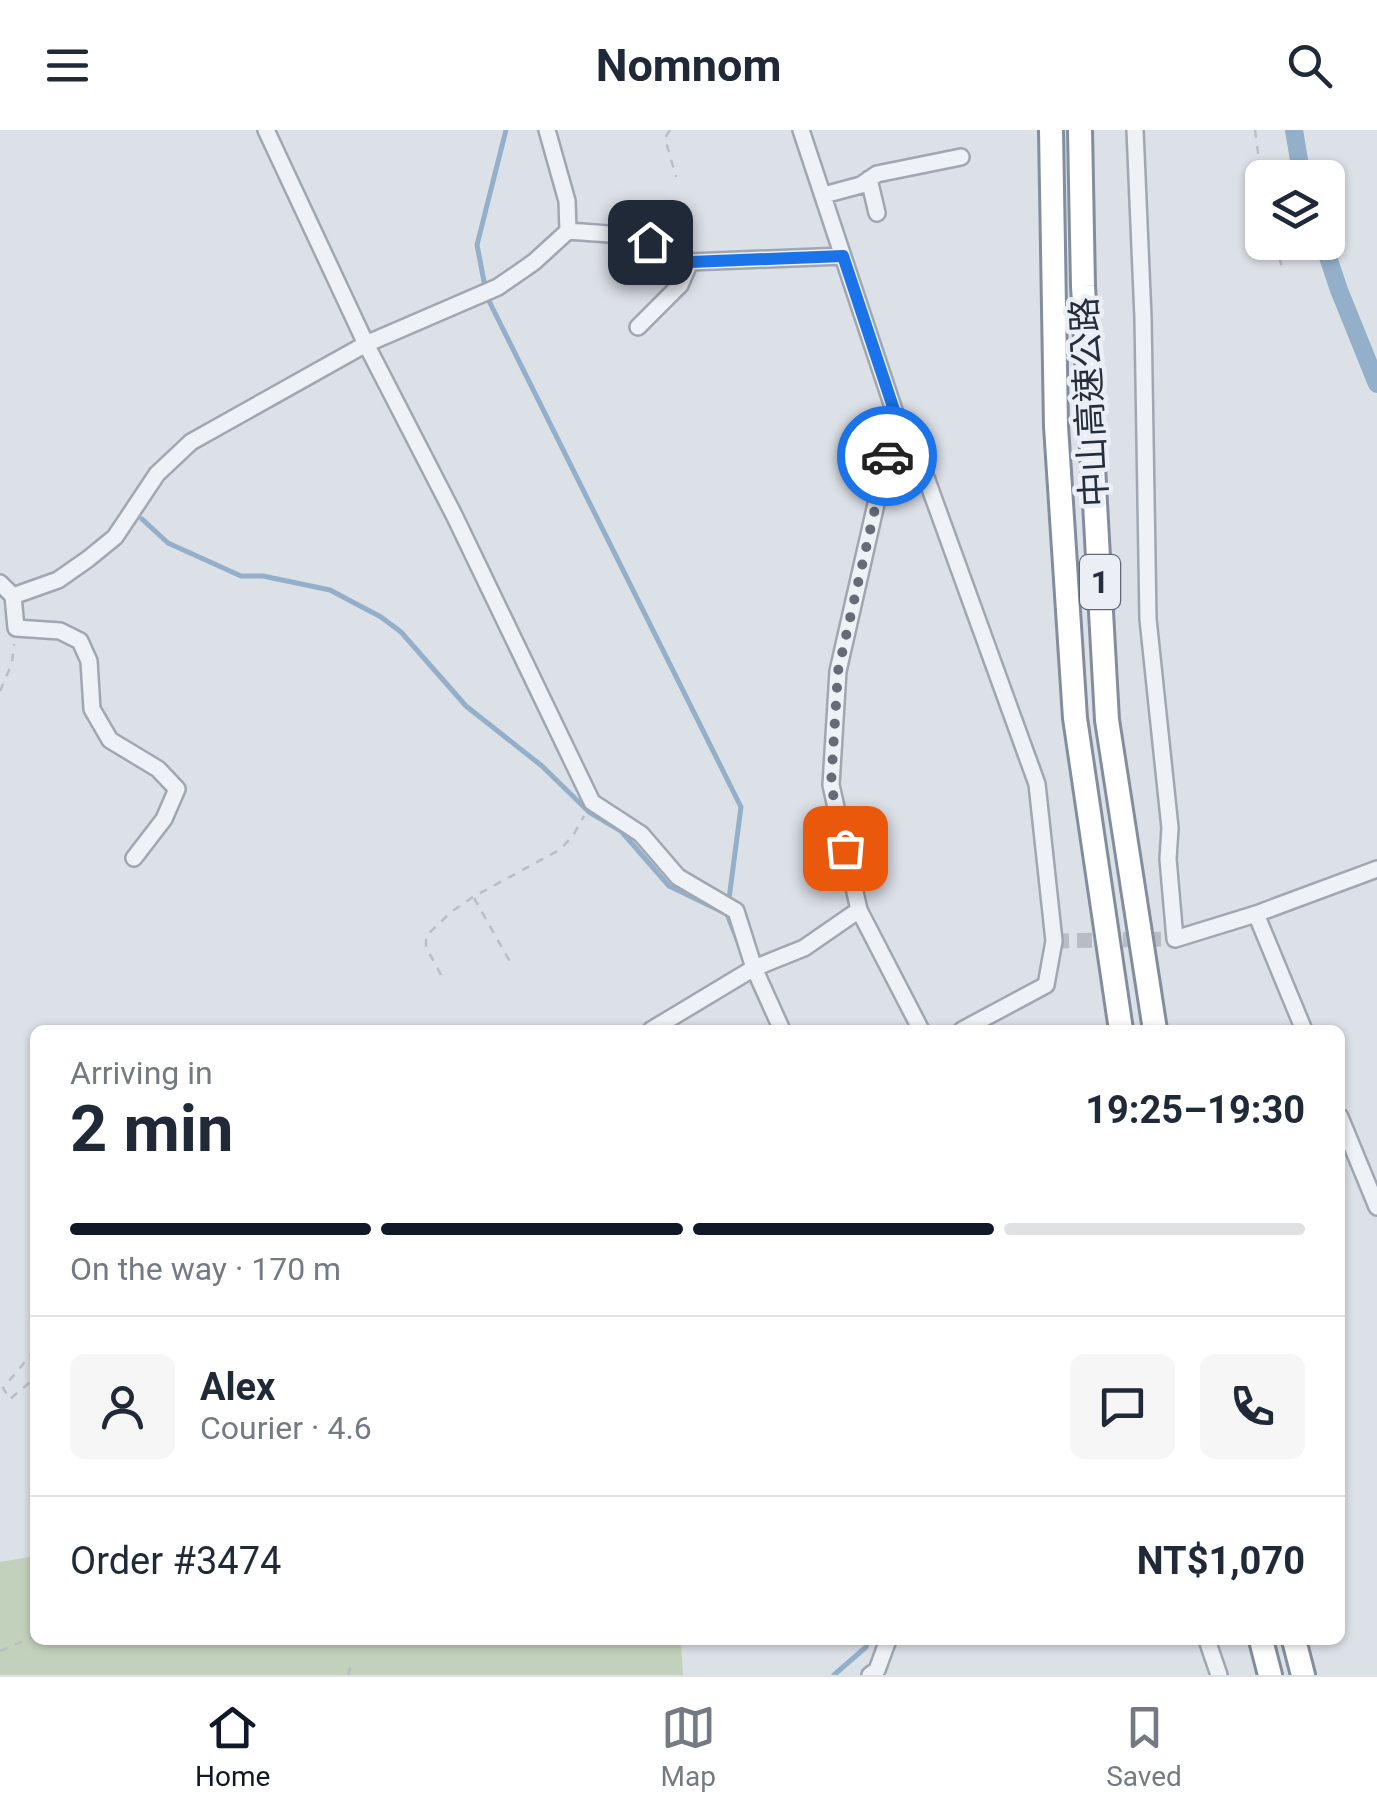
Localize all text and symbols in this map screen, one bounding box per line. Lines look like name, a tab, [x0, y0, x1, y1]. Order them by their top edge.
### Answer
icon: menu	[40, 38, 95, 93]
icon: search	[1282, 38, 1337, 93]
text: Nomnom	[596, 39, 781, 92]
map controls	[1245, 160, 1345, 260]
button: layers	[1245, 160, 1345, 260]
pin	[608, 200, 693, 285]
icon: home	[623, 215, 678, 270]
street label: 中山高速公路	[1064, 296, 1116, 508]
courier	[837, 406, 937, 506]
icon: car	[860, 429, 915, 484]
road number: 1	[1080, 555, 1120, 609]
pin	[803, 806, 888, 891]
icon: bag	[818, 821, 873, 876]
text: Arriving in	[70, 1054, 213, 1092]
text: 19:25–19:30	[1085, 1088, 1305, 1132]
text: 2 min	[70, 1091, 233, 1167]
text: On the way · 170 m	[70, 1250, 341, 1288]
button: person	[70, 1354, 175, 1459]
button: chat	[1070, 1354, 1175, 1459]
button: phone	[1200, 1354, 1305, 1459]
text: Alex	[200, 1365, 275, 1409]
text: Courier · 4.6	[200, 1409, 372, 1447]
text: Order #3474	[70, 1539, 281, 1583]
text: NT$1,070	[1137, 1539, 1305, 1583]
tab: Home	[195, 1700, 270, 1793]
tab: Map	[661, 1700, 716, 1793]
tab: Saved	[1106, 1700, 1182, 1793]

